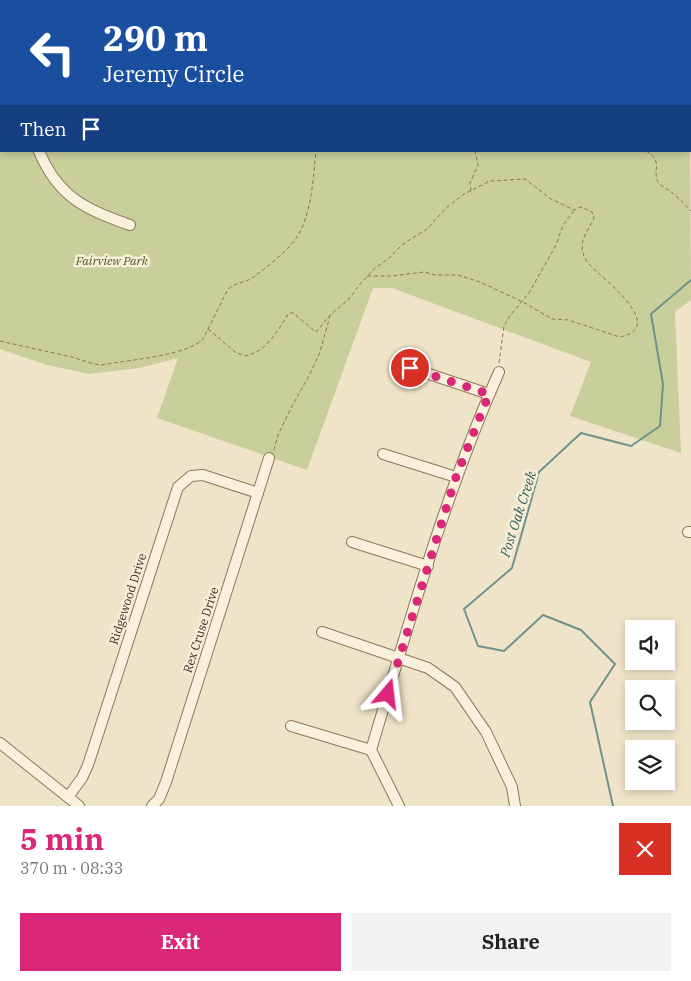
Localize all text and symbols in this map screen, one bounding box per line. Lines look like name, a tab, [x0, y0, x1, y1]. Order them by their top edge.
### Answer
text: 290 m	[103, 15, 208, 61]
icon: left	[20, 20, 85, 85]
text: Jeremy Circle	[103, 59, 244, 88]
icon: arrive	[77, 115, 105, 143]
text: Then	[20, 117, 67, 141]
park label: Fairview Park	[75, 253, 149, 268]
pin	[389, 347, 431, 389]
icon: arrive	[396, 354, 424, 382]
water label: Post Oak Creek	[495, 468, 541, 560]
street label: Ridgewood Drive	[106, 551, 149, 647]
street label: Rex Cruse Drive	[180, 585, 222, 675]
map controls	[625, 620, 675, 790]
button: sound	[625, 620, 675, 670]
position arrow	[361, 667, 413, 719]
button: search	[625, 680, 675, 730]
button: layers	[625, 740, 675, 790]
text: 5 min	[20, 819, 104, 858]
button: close	[619, 823, 671, 875]
text: 370 m · 08:33	[20, 858, 123, 878]
button: Exit	[20, 913, 341, 971]
button: Share	[351, 913, 671, 971]

